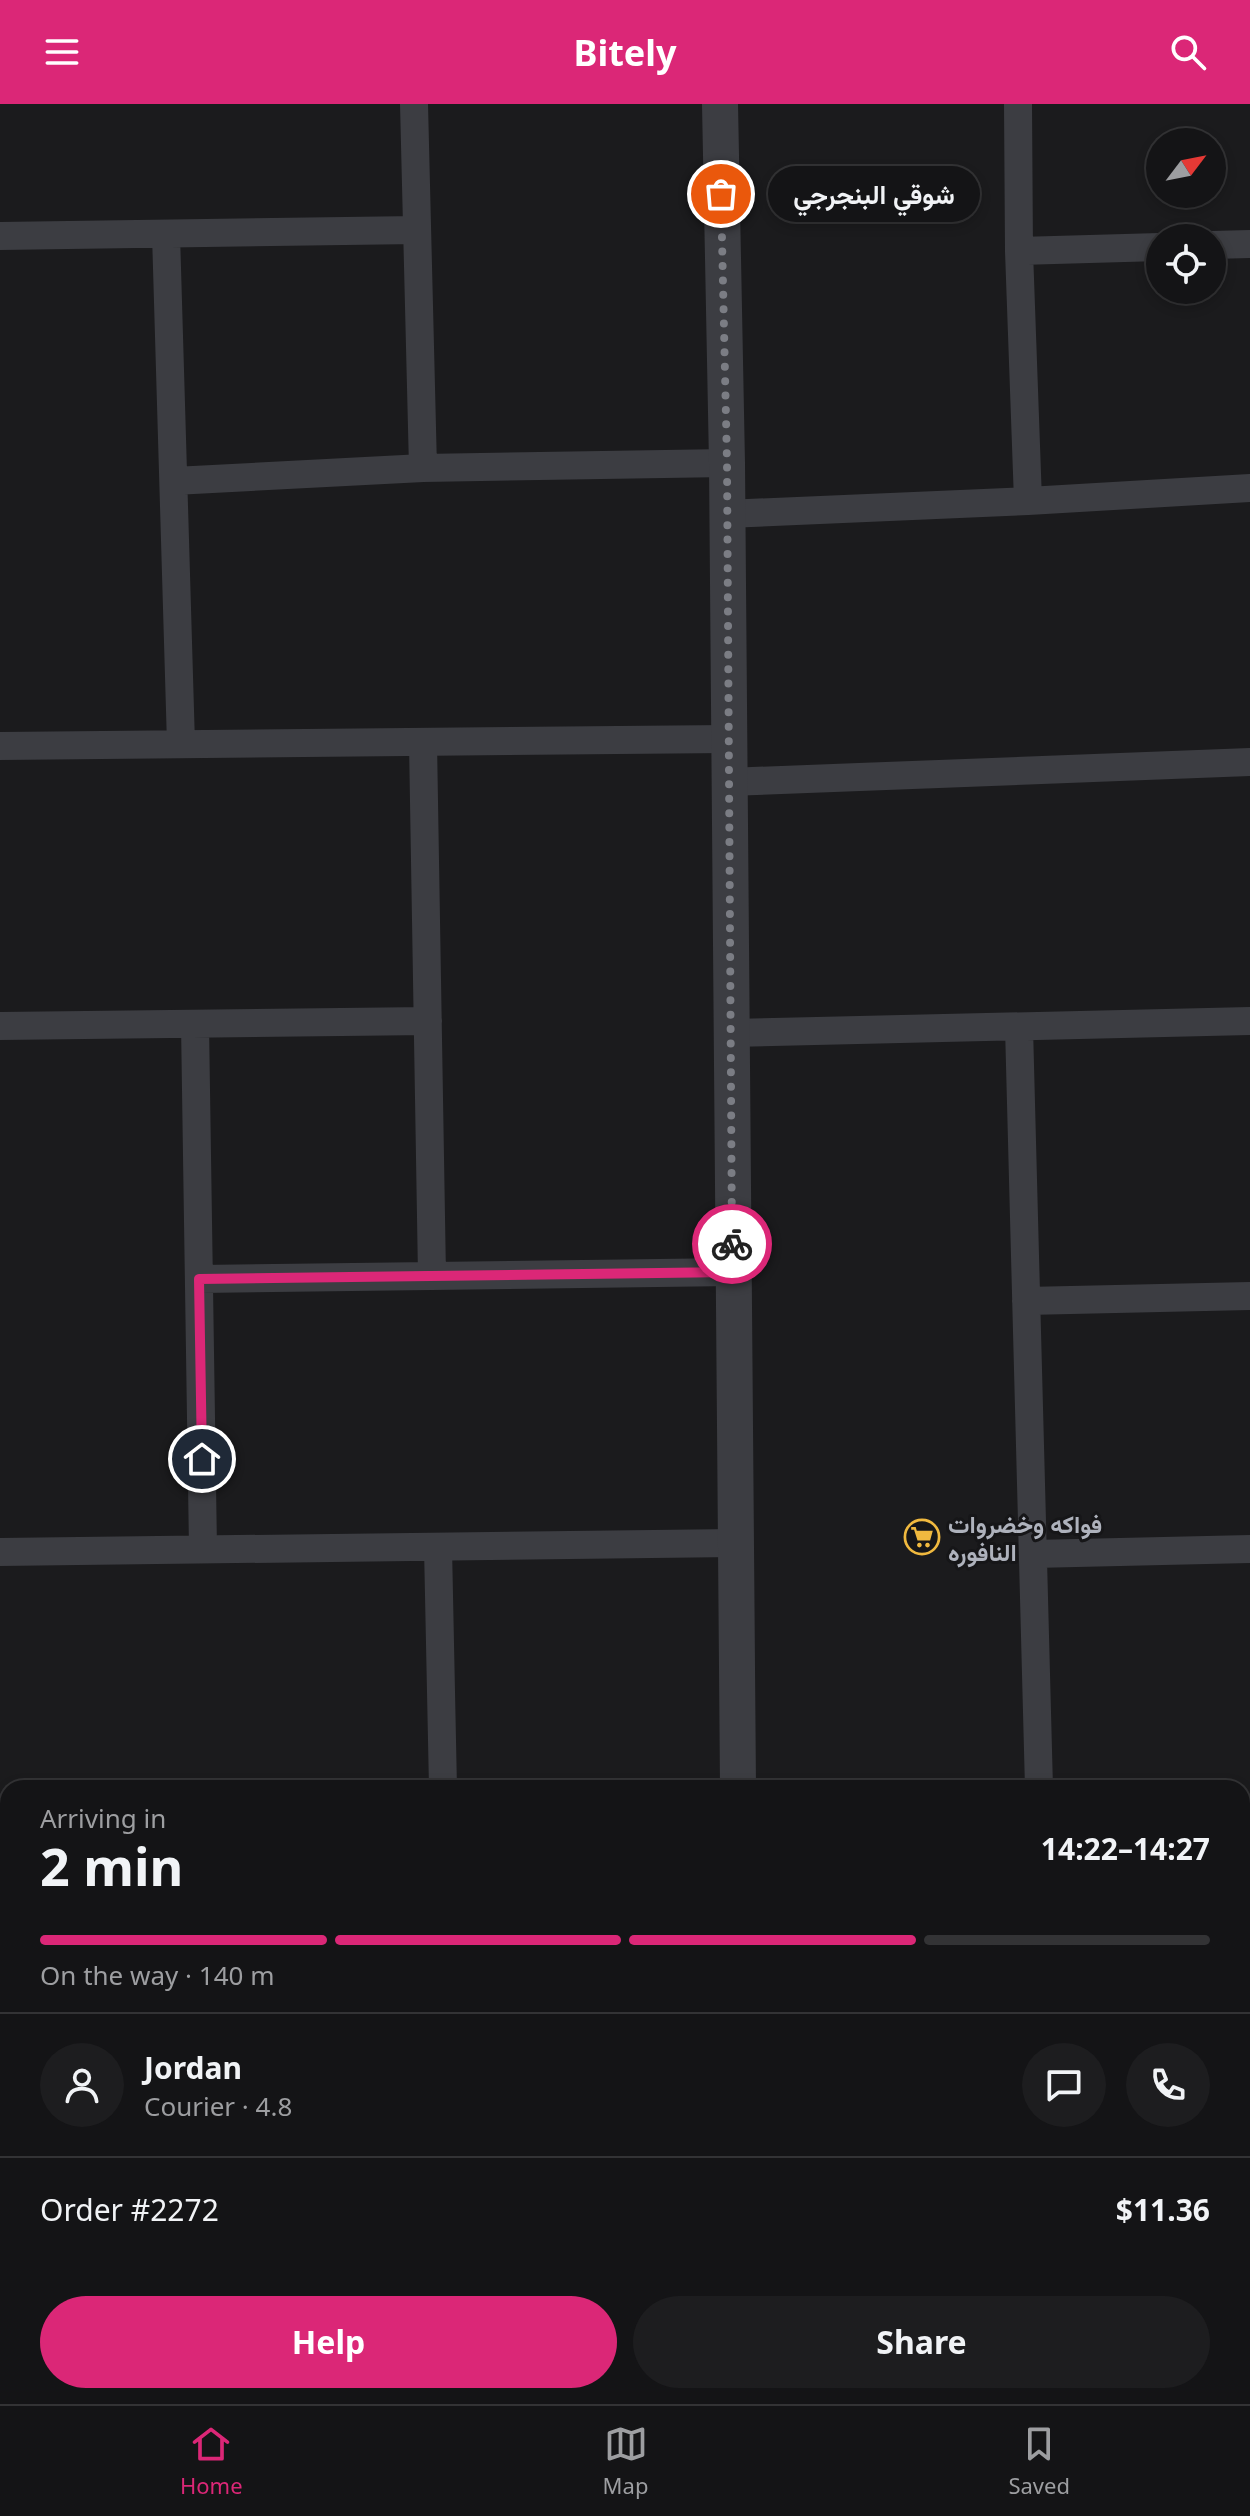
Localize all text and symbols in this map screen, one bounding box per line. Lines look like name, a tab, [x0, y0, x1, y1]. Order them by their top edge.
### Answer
text: Bitely	[573, 28, 677, 77]
icon: menu	[40, 30, 84, 74]
icon: search	[1166, 30, 1210, 74]
north arrow	[1146, 128, 1226, 208]
map controls	[1146, 128, 1226, 304]
pin	[687, 160, 755, 228]
callout: شوقي البنجرجي	[769, 166, 981, 222]
icon: bag	[699, 172, 743, 216]
text: شوقي البنجرجي	[793, 176, 955, 212]
button: locate	[1146, 224, 1226, 304]
courier	[692, 1204, 772, 1284]
icon: bike	[710, 1222, 754, 1266]
pin	[168, 1425, 236, 1493]
icon: home	[180, 1437, 224, 1481]
place label: فواكه وخضروات النافوره	[948, 1507, 1102, 1568]
supermarket icon: فواكه وخضروات النافوره	[903, 1518, 941, 1556]
text: Arriving in	[40, 1800, 166, 1836]
text: 14:22–14:27	[1041, 1828, 1210, 1869]
text: 2 min	[40, 1830, 183, 1901]
text: On the way · 140 m	[40, 1957, 274, 1993]
button: person	[40, 2043, 124, 2127]
button: chat	[1022, 2043, 1106, 2127]
button: phone	[1126, 2043, 1210, 2127]
text: Jordan	[144, 2047, 242, 2088]
text: Courier · 4.8	[144, 2088, 292, 2124]
text: Order #2272	[40, 2189, 219, 2230]
text: $11.36	[1116, 2189, 1210, 2230]
button: Help	[40, 2296, 617, 2388]
button: Share	[633, 2296, 1210, 2388]
tab: Home	[180, 2422, 243, 2500]
tab: Map	[603, 2422, 648, 2500]
tab: Saved	[1008, 2422, 1070, 2500]

